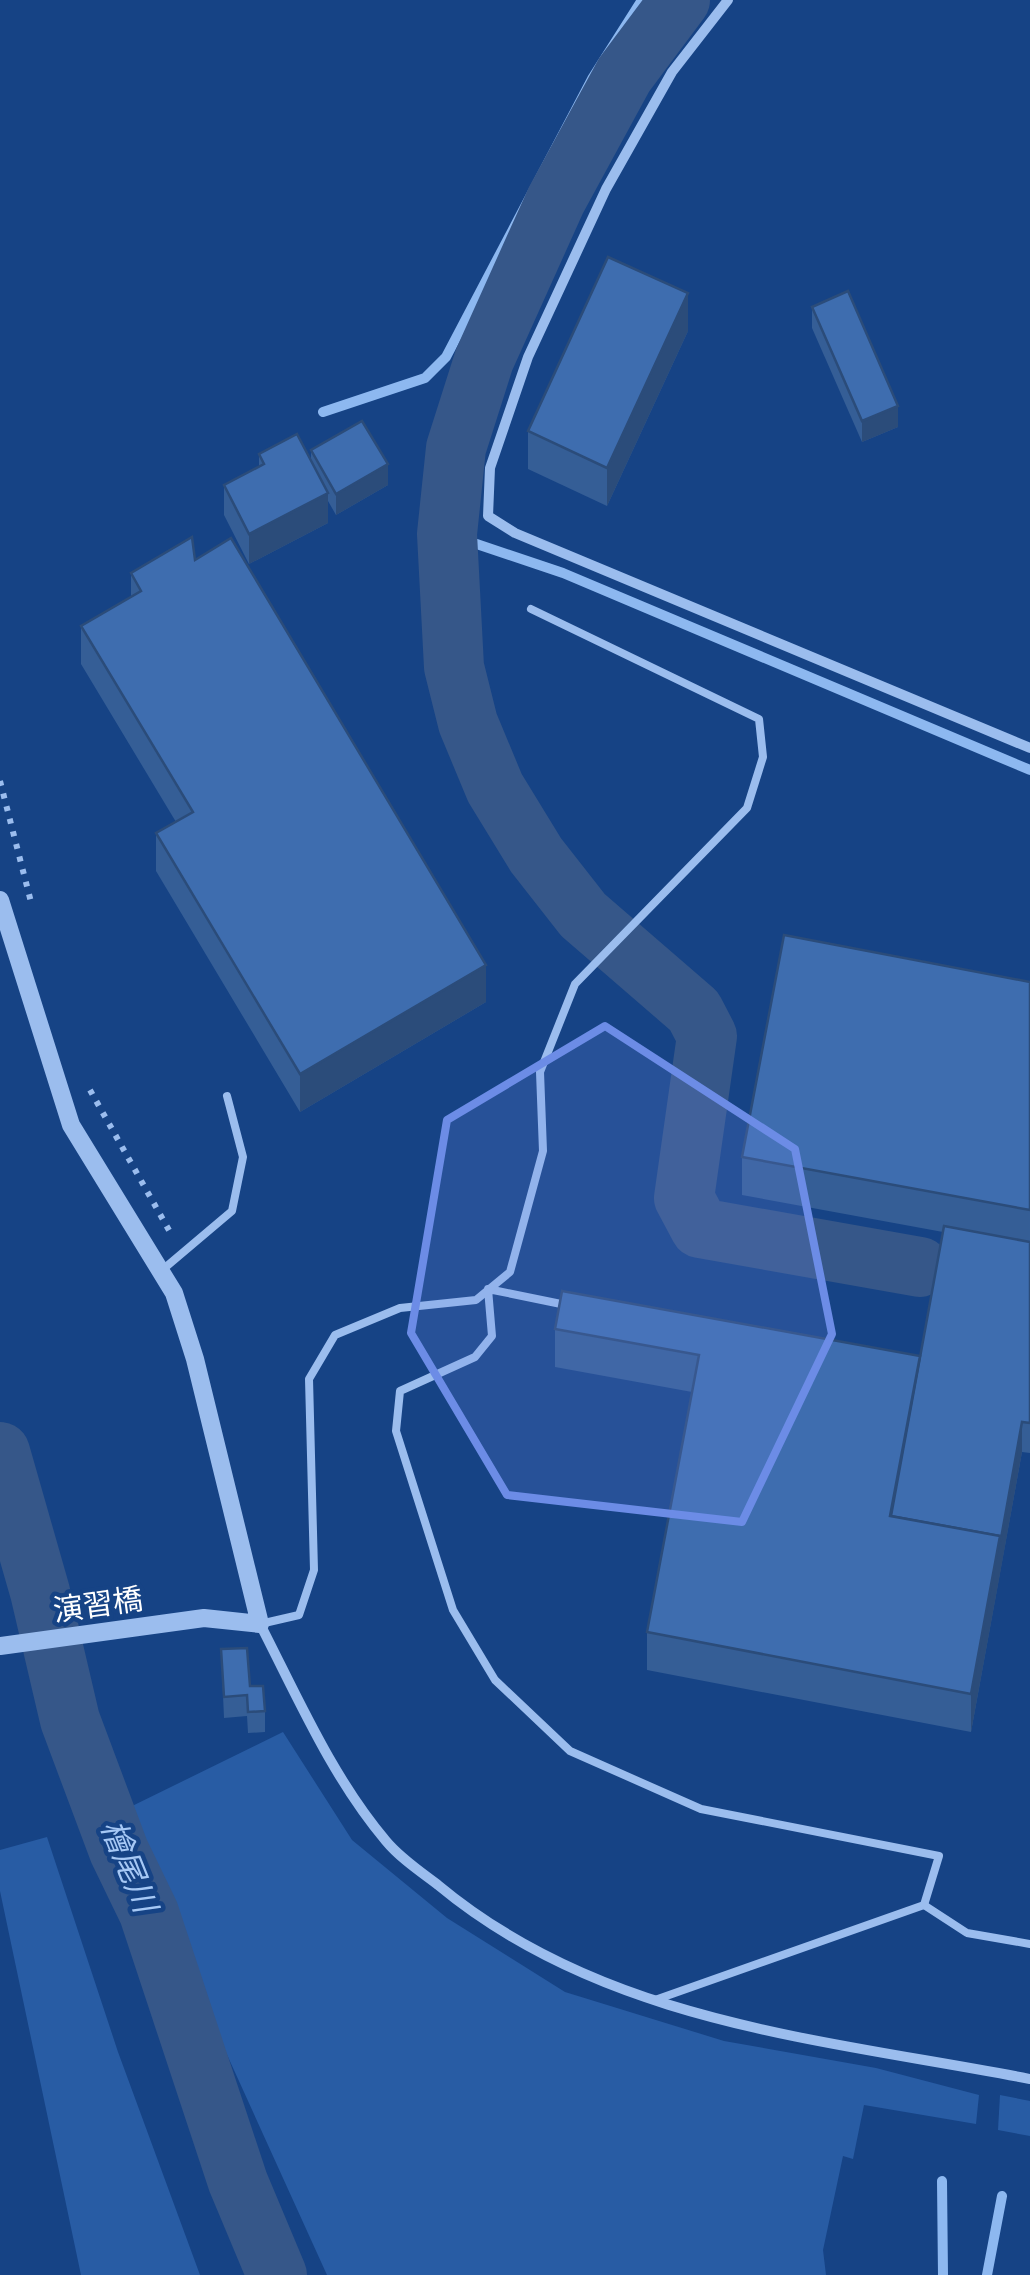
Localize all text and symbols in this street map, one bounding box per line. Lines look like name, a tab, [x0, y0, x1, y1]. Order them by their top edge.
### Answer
street label: 演習橋	[50, 1577, 145, 1632]
water label: 檜尾川	[91, 1813, 169, 1922]

